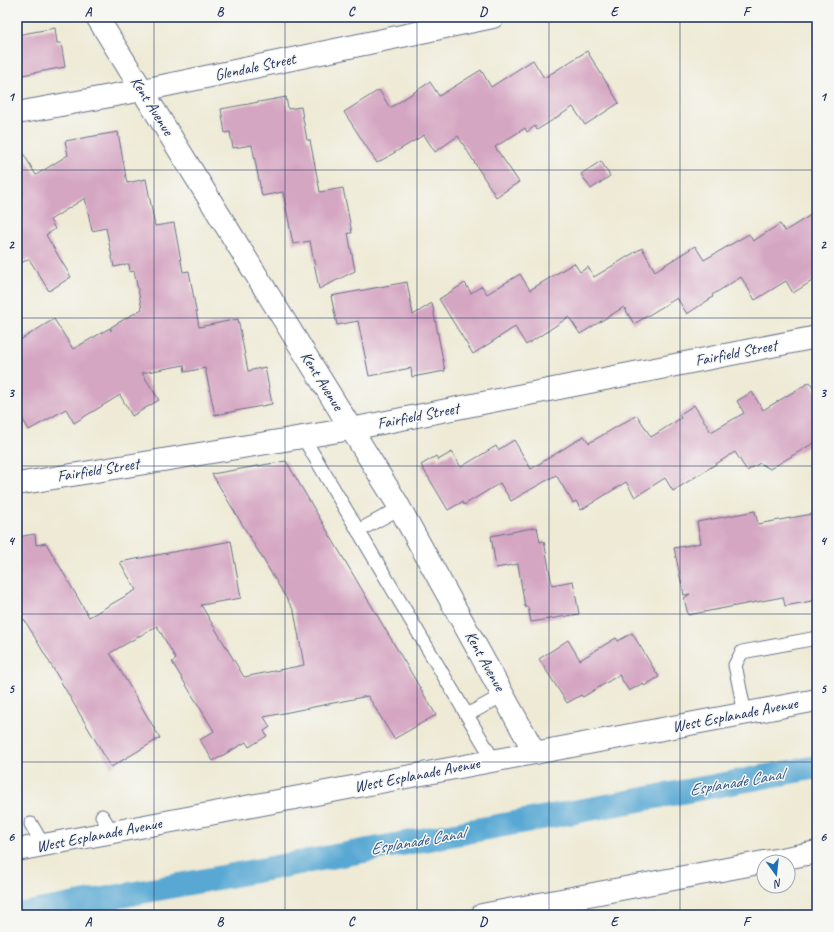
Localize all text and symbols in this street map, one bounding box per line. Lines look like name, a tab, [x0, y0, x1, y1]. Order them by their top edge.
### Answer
text: A	[85, 4, 93, 20]
text: B	[217, 4, 225, 20]
text: C	[348, 4, 356, 20]
text: D	[479, 4, 488, 20]
text: E	[611, 4, 620, 20]
text: F	[743, 4, 752, 20]
street label: Glendale Street	[213, 48, 299, 85]
street label: Kent Avenue	[126, 73, 179, 141]
text: 1	[8, 89, 16, 105]
text: 1	[820, 89, 828, 105]
text: 2	[8, 237, 15, 253]
text: 2	[820, 237, 827, 253]
street label: Fairfield Street	[693, 335, 781, 371]
street label: Kent Avenue	[296, 348, 349, 416]
text: 3	[8, 385, 15, 401]
text: 3	[820, 385, 827, 401]
street label: Fairfield Street	[375, 398, 463, 434]
street label: Fairfield Street	[56, 453, 143, 486]
text: 4	[8, 533, 16, 549]
text: 4	[820, 533, 828, 549]
street label: Kent Avenue	[460, 627, 511, 696]
text: 5	[8, 681, 15, 697]
text: 5	[820, 681, 827, 697]
street label: West Esplanade Avenue	[671, 693, 801, 737]
street label: West Esplanade Avenue	[353, 753, 483, 797]
water label: Esplanade Canal	[687, 762, 791, 801]
street label: West Esplanade Avenue	[35, 813, 165, 857]
water label: Esplanade Canal	[368, 821, 472, 860]
text: 6	[8, 829, 15, 845]
text: 6	[820, 829, 827, 845]
north arrow	[756, 854, 796, 894]
text: N	[771, 876, 784, 892]
text: A	[85, 914, 93, 930]
text: B	[217, 914, 225, 930]
text: C	[348, 914, 356, 930]
text: D	[479, 914, 488, 930]
text: E	[611, 914, 620, 930]
text: F	[743, 914, 752, 930]

